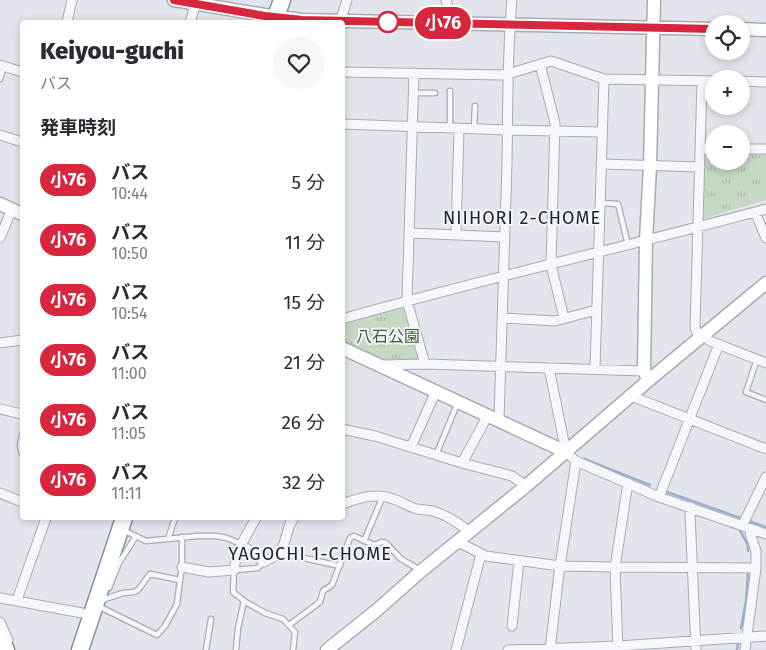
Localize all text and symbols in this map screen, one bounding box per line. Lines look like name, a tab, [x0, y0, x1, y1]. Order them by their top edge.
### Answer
line badge: 小76	[414, 7, 472, 39]
unlabelled marker	[377, 11, 399, 33]
text: 小76	[425, 12, 461, 34]
map controls	[705, 15, 750, 170]
button: locate	[705, 15, 750, 60]
text: Keiyou-guchi	[40, 37, 184, 65]
button: heart	[273, 37, 325, 89]
button: +	[705, 70, 750, 115]
text: バス	[40, 74, 72, 93]
text: 発車時刻	[40, 116, 116, 139]
button: −	[705, 125, 750, 170]
text: バス	[111, 161, 149, 184]
text: 小76	[50, 169, 86, 191]
text: 5 分	[291, 171, 325, 194]
text: 10:44	[111, 184, 148, 203]
district label: NIIHORI 2-CHOME	[443, 207, 601, 229]
text: バス	[111, 221, 149, 244]
text: 小76	[50, 229, 86, 251]
text: 11 分	[285, 231, 325, 254]
text: 10:50	[111, 244, 148, 263]
text: バス	[111, 281, 149, 304]
text: 小76	[50, 289, 86, 311]
text: 15 分	[283, 291, 325, 314]
text: 10:54	[111, 304, 148, 323]
park label: 八石公園	[356, 327, 420, 346]
text: バス	[111, 341, 149, 364]
text: 小76	[50, 349, 86, 371]
text: 21 分	[284, 351, 325, 374]
text: 11:00	[111, 364, 147, 383]
text: バス	[111, 401, 149, 424]
text: 小76	[50, 409, 86, 431]
text: 26 分	[281, 411, 325, 434]
text: 11:05	[111, 424, 146, 443]
text: バス	[111, 461, 149, 484]
text: 小76	[50, 469, 86, 491]
text: 32 分	[282, 471, 325, 494]
text: 11:11	[111, 484, 142, 503]
district label: YAGOCHI 1-CHOME	[228, 543, 392, 565]

